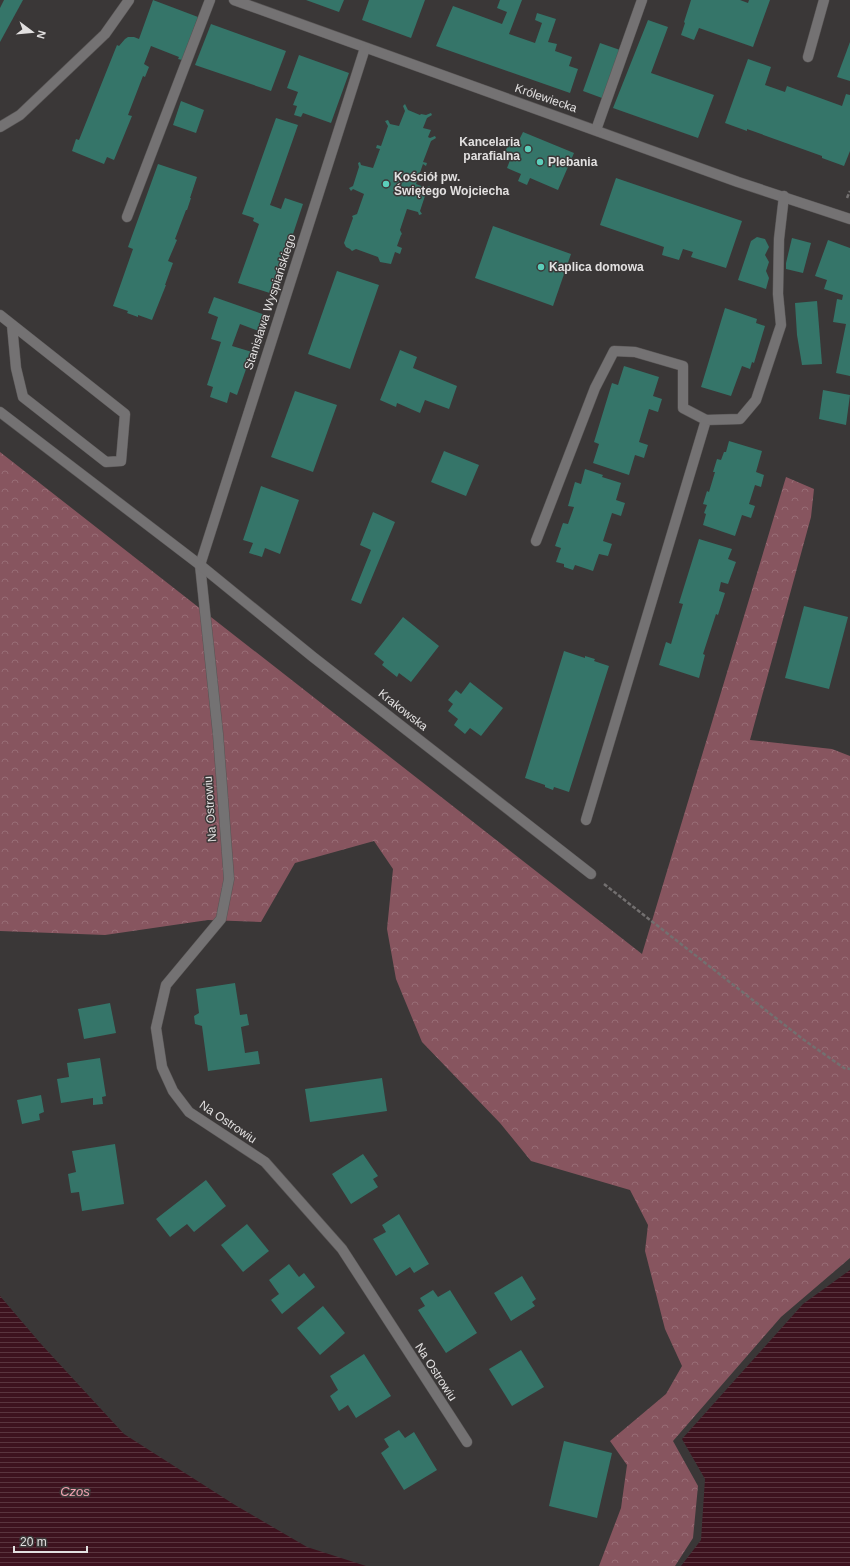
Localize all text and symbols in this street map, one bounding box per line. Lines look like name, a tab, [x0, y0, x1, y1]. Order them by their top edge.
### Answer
north arrow	[12, 12, 52, 52]
text: N	[35, 29, 48, 40]
street label: Królewiecka	[513, 81, 579, 115]
place label: Kancelaria parafialna	[459, 135, 520, 163]
marker: Kancelaria parafialna	[523, 144, 533, 154]
place label: Plebania	[548, 155, 598, 169]
marker: Plebania	[535, 157, 545, 167]
place label: Kościół pw. Świętego Wojciecha	[394, 170, 509, 198]
marker: Kościół pw. Świętego Wojciecha	[381, 179, 391, 189]
street label: Stanisława Wyspiańskiego	[241, 232, 299, 372]
place label: Kaplica domowa	[549, 260, 644, 274]
marker: Kaplica domowa	[536, 262, 546, 272]
street label: Krakowska	[376, 686, 431, 734]
street label: Na Ostrowiu	[201, 776, 219, 842]
street label: Na Ostrowiu	[197, 1098, 259, 1146]
street label: Na Ostrowiu	[412, 1340, 460, 1404]
water label: Czos	[60, 1484, 90, 1499]
scale bar	[14, 1528, 87, 1554]
text: 20 m	[20, 1535, 47, 1549]

